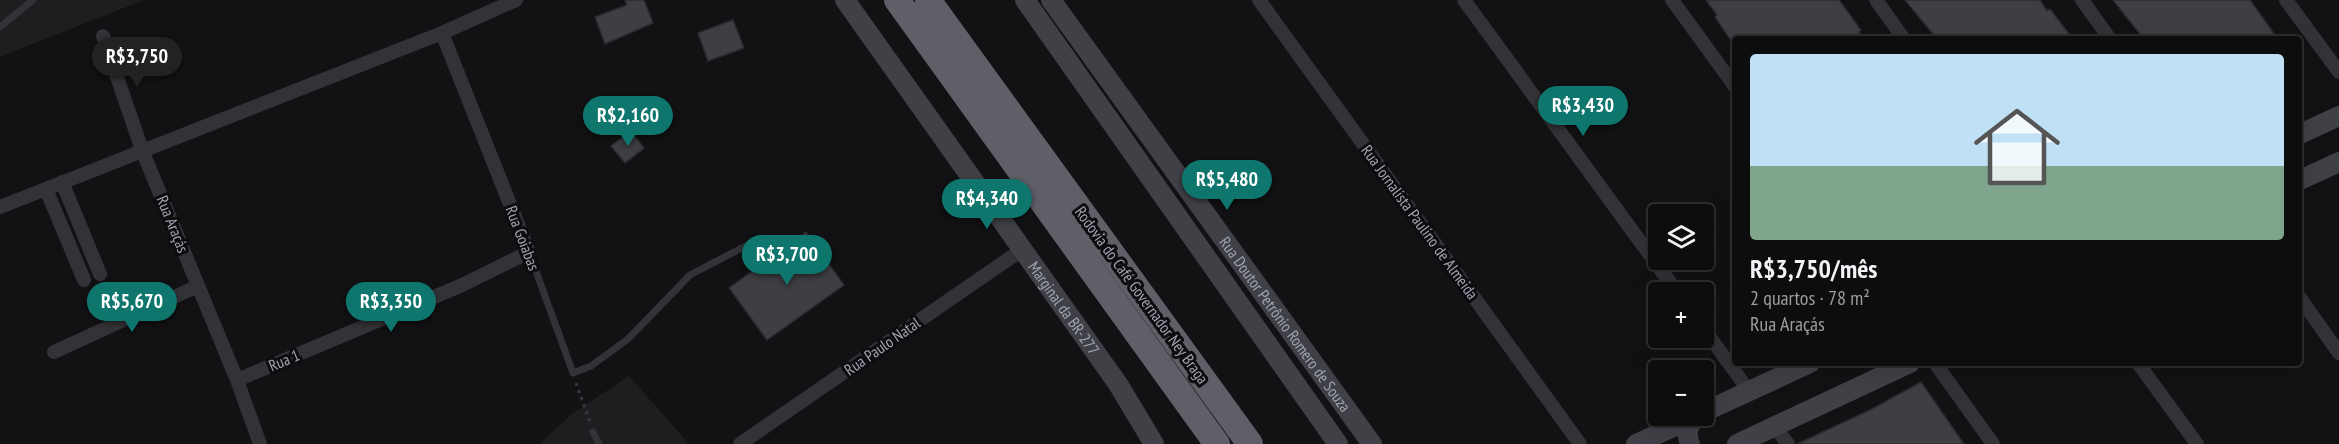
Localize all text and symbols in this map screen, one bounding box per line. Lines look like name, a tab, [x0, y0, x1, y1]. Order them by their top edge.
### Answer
pin: R$3,750	[82, 37, 192, 88]
text: R$3,750	[106, 43, 168, 69]
pin: R$3,430	[1528, 86, 1638, 137]
text: R$3,430	[1552, 92, 1614, 118]
icon: home	[1963, 93, 2071, 201]
pin: R$2,160	[573, 96, 683, 147]
text: R$2,160	[597, 102, 659, 128]
street label: Rua Jornalista Paulino de Almeida	[1357, 141, 1483, 303]
pin: R$5,480	[1172, 160, 1282, 211]
text: R$5,480	[1196, 166, 1258, 192]
pin: R$4,340	[932, 179, 1042, 230]
text: R$4,340	[956, 185, 1018, 211]
street label: Rua Araçás	[153, 193, 193, 255]
street label: Rodovia do Café Governador Ney Braga	[1071, 202, 1213, 388]
street label: Rua Goiabas	[502, 203, 544, 273]
map controls	[1648, 204, 1714, 426]
button: layers	[1648, 204, 1714, 270]
street label: Rua Doutor Petrônio Romero de Souza	[1215, 233, 1355, 416]
pin: R$3,700	[732, 235, 842, 286]
text: R$3,700	[756, 241, 818, 267]
text: R$3,750/mês	[1750, 252, 1877, 285]
street label: Marginal da BR-277	[1024, 258, 1104, 359]
pin: R$5,670	[77, 282, 187, 333]
pin: R$3,350	[336, 282, 446, 333]
button: +	[1648, 282, 1714, 348]
text: 2 quartos · 78 m²	[1750, 285, 1870, 311]
text: R$5,670	[101, 288, 163, 314]
text: R$3,350	[360, 288, 422, 314]
text: Rua Araçás	[1750, 311, 1825, 337]
street label: Rua Paulo Natal	[840, 312, 924, 379]
street label: Rua 1	[266, 345, 302, 375]
button: −	[1648, 360, 1714, 426]

